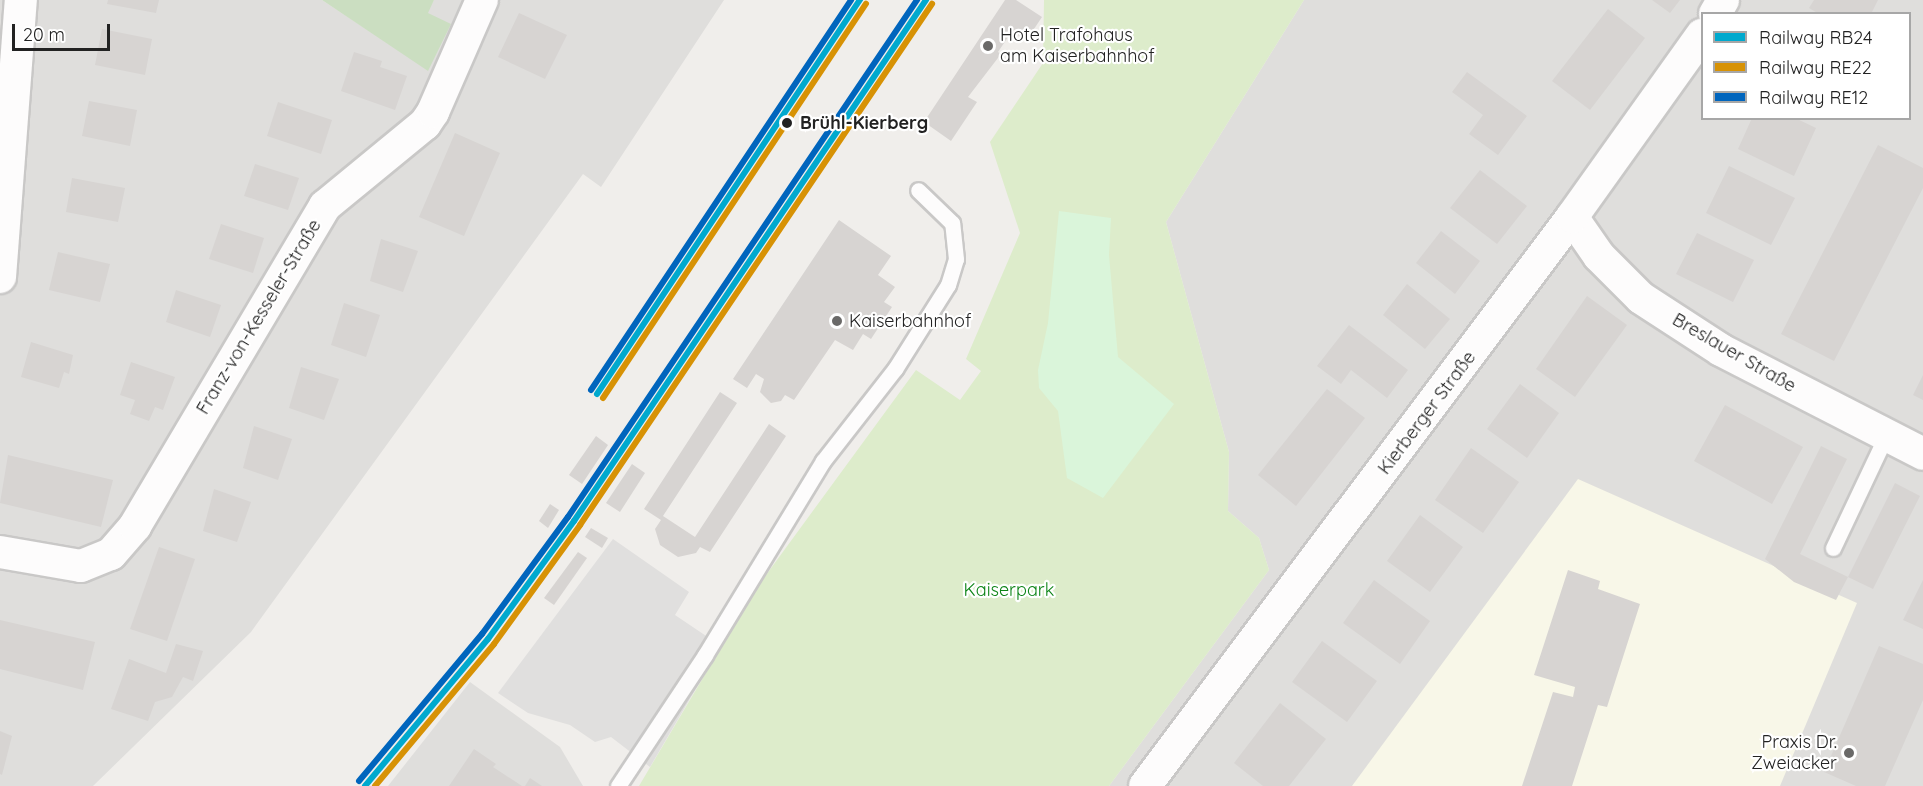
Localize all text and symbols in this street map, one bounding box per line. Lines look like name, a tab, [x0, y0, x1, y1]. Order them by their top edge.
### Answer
scale bar	[15, 12, 112, 50]
legend	[1701, 12, 1911, 120]
text: 20 m	[23, 23, 65, 46]
place label: Hotel Trafohaus am Kaiserbahnhof	[1000, 25, 1155, 68]
text: Railway RB24	[1759, 26, 1872, 49]
marker: Hotel Trafohaus am Kaiserbahnhof	[981, 39, 995, 53]
text: Railway RE22	[1759, 56, 1872, 79]
text: Railway RE12	[1759, 86, 1868, 109]
place label: Brühl-Kierberg	[800, 112, 928, 134]
marker: Brühl-Kierberg	[778, 114, 796, 132]
street label: Franz-von-Kesseler-Straße	[192, 216, 326, 418]
street label: Breslauer Straße	[1668, 309, 1800, 397]
place label: Kaiserbahnhof	[849, 310, 971, 332]
marker: Kaiserbahnhof	[830, 314, 844, 328]
street label: Kierberger Straße	[1374, 347, 1480, 479]
park label: Kaiserpark	[964, 579, 1054, 601]
place label: Praxis Dr. Zweiacker	[1751, 732, 1837, 774]
marker: Praxis Dr. Zweiacker	[1842, 746, 1856, 760]

